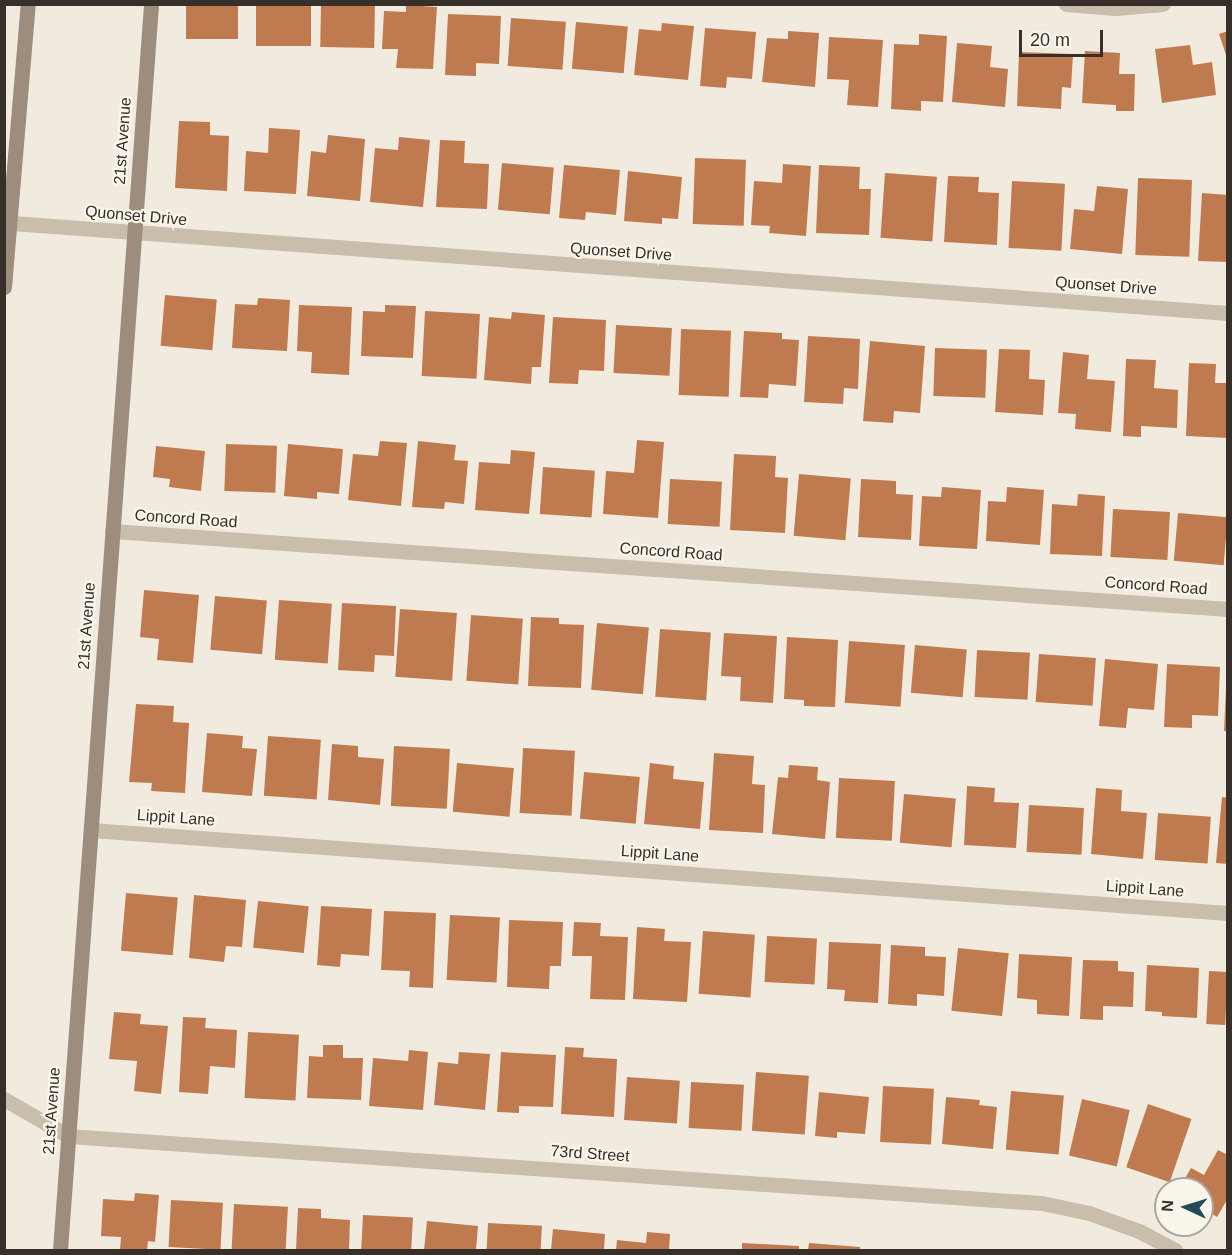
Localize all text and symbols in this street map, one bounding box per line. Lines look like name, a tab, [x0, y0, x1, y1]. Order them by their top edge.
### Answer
scale bar	[1022, 18, 1106, 56]
text: 20 m	[1030, 30, 1070, 50]
street label: 21st Avenue	[110, 96, 136, 186]
street label: Quonset Drive	[84, 202, 188, 230]
street label: Quonset Drive	[569, 239, 673, 265]
street label: Quonset Drive	[1054, 273, 1158, 299]
street label: Concord Road	[134, 506, 238, 532]
street label: Concord Road	[619, 539, 723, 565]
street label: Concord Road	[1104, 573, 1208, 599]
street label: 21st Avenue	[74, 581, 100, 671]
street label: Lippit Lane	[136, 806, 216, 830]
street label: Lippit Lane	[620, 842, 700, 866]
street label: Lippit Lane	[1105, 877, 1185, 901]
street label: 21st Avenue	[39, 1066, 65, 1156]
street label: 73rd Street	[550, 1142, 630, 1166]
north arrow	[1154, 1177, 1214, 1237]
text: N	[1159, 1199, 1176, 1212]

